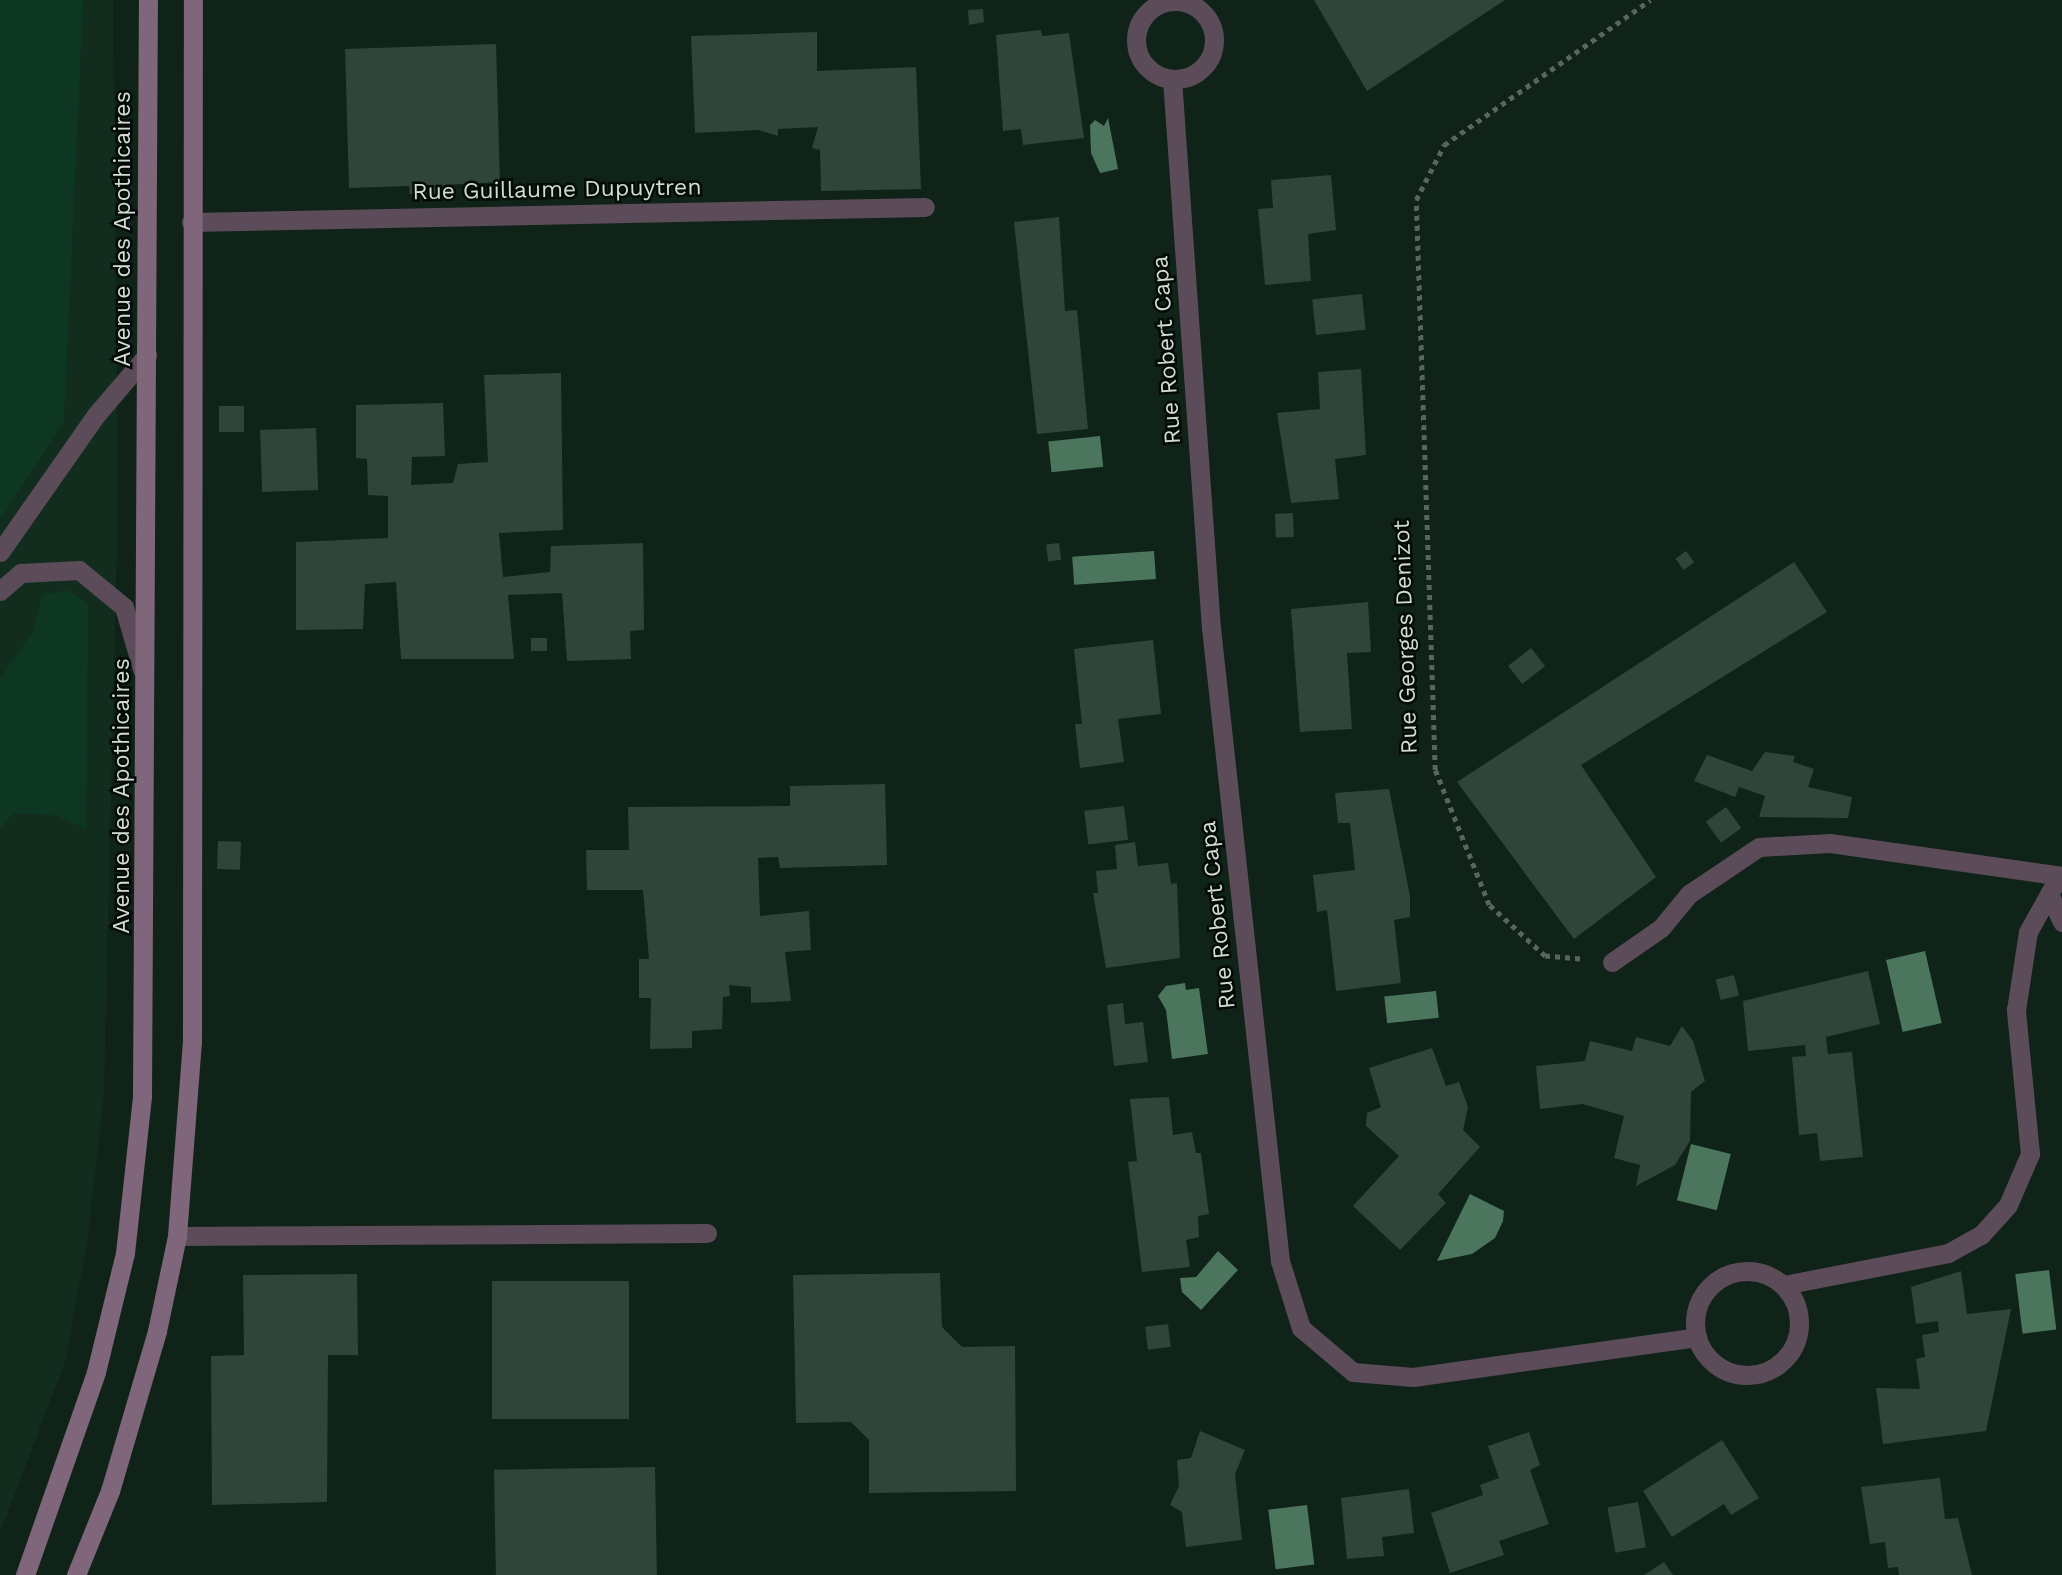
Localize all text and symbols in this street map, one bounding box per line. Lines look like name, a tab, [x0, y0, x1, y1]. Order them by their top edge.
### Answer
street label: Avenue des Apothicaires	[109, 91, 137, 367]
street label: Rue Guillaume Dupuytren	[412, 174, 702, 206]
street label: Rue Robert Capa	[1147, 255, 1187, 445]
street label: Rue Georges Denizot	[1388, 520, 1424, 754]
street label: Avenue des Apothicaires	[108, 658, 136, 934]
street label: Rue Robert Capa	[1194, 819, 1242, 1011]

